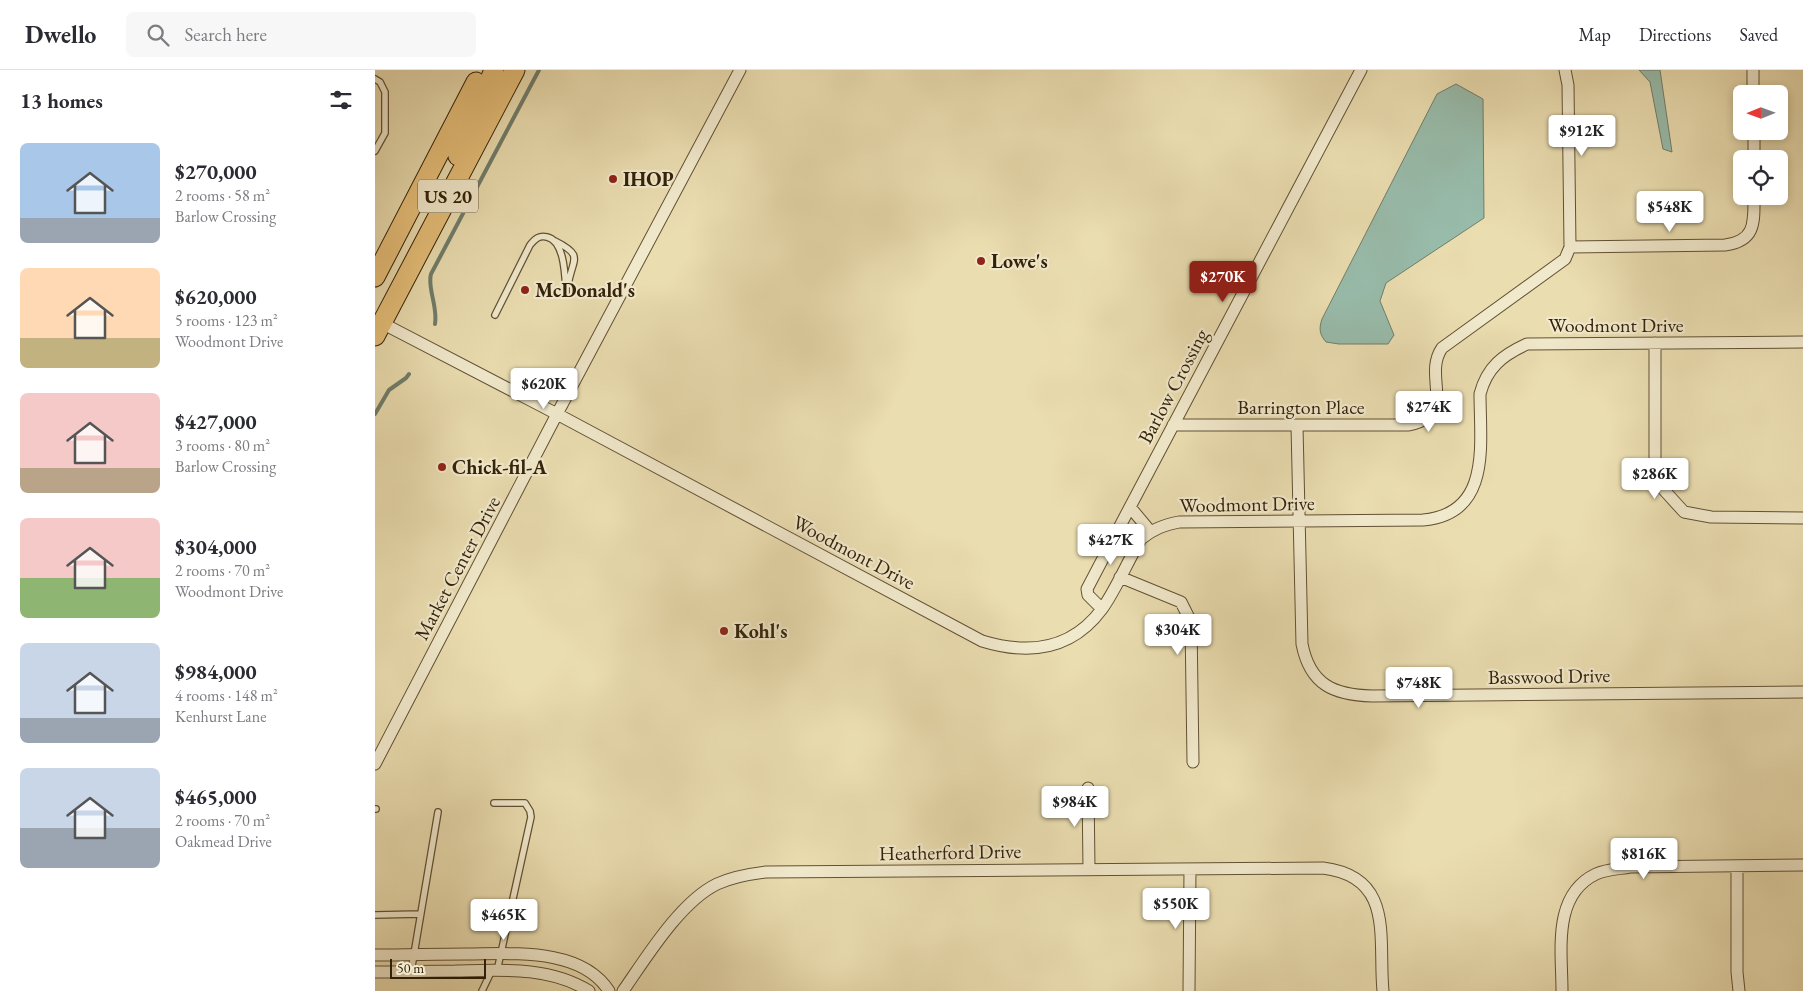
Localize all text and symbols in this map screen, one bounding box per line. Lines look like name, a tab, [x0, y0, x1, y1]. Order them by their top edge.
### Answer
search box	[126, 12, 476, 57]
text: Dwello	[25, 19, 96, 50]
icon: search	[144, 21, 172, 49]
text: Search here	[184, 22, 267, 47]
text: Map	[1579, 23, 1611, 46]
text: Directions	[1639, 23, 1711, 46]
text: Saved	[1739, 23, 1778, 46]
north arrow	[1733, 85, 1787, 140]
map controls	[1733, 85, 1788, 205]
icon: filters	[327, 86, 355, 114]
text: 13 homes	[20, 87, 103, 114]
pin: $912K	[1547, 114, 1617, 157]
text: $912K	[1560, 120, 1604, 141]
button: locate	[1733, 150, 1788, 205]
text: $270,000	[175, 158, 257, 185]
icon: home	[60, 163, 120, 223]
place label: IHOP	[623, 166, 674, 192]
marker: IHOP	[607, 173, 619, 185]
road number: US 20	[418, 180, 478, 212]
text: 2 rooms · 58 m²	[175, 185, 270, 206]
pin: $548K	[1635, 190, 1705, 233]
text: $548K	[1648, 196, 1692, 217]
text: Barlow Crossing	[175, 206, 276, 227]
place label: Lowe's	[991, 248, 1048, 274]
marker: Lowe's	[975, 255, 987, 267]
pin: $270K	[1188, 260, 1258, 303]
text: $270K	[1201, 266, 1245, 287]
place label: McDonald's	[535, 277, 635, 303]
text: $620,000	[175, 283, 257, 310]
marker: McDonald's	[519, 284, 531, 296]
icon: home	[60, 288, 120, 348]
text: 5 rooms · 123 m²	[175, 310, 278, 331]
street label: Woodmont Drive	[1548, 312, 1684, 338]
street label: Barlow Crossing	[1132, 324, 1214, 448]
text: Woodmont Drive	[175, 331, 283, 352]
pin: $620K	[509, 368, 579, 410]
text: $620K	[522, 373, 566, 394]
pin: $274K	[1394, 390, 1464, 433]
street label: Barrington Place	[1237, 394, 1365, 420]
text: $274K	[1407, 396, 1451, 417]
text: $427,000	[175, 408, 257, 435]
icon: home	[60, 413, 120, 473]
text: 3 rooms · 80 m²	[175, 435, 270, 456]
place label: Chick-fil-A	[452, 454, 547, 480]
text: Barlow Crossing	[175, 456, 276, 477]
pin: $286K	[1620, 458, 1690, 500]
marker: Chick-fil-A	[436, 461, 448, 473]
text: $286K	[1633, 463, 1677, 484]
street label: Woodmont Drive	[1179, 490, 1315, 518]
street label: Market Center Drive	[408, 491, 506, 645]
street label: Woodmont Drive	[788, 509, 920, 595]
pin: $427K	[1076, 524, 1146, 566]
text: $427K	[1089, 529, 1133, 550]
text: $304,000	[175, 533, 257, 560]
icon: home	[60, 538, 120, 598]
text: 2 rooms · 70 m²	[175, 560, 270, 581]
text: Woodmont Drive	[175, 581, 283, 602]
pin: $304K	[1143, 614, 1213, 656]
place label: Kohl's	[734, 618, 787, 644]
text: $304K	[1156, 619, 1200, 640]
marker: Kohl's	[718, 625, 730, 637]
text: $984,000	[175, 658, 257, 685]
street label: Basswood Drive	[1488, 662, 1611, 690]
icon: home	[60, 663, 120, 723]
pin: $748K	[1384, 666, 1454, 709]
text: $748K	[1397, 672, 1441, 693]
text: 4 rooms · 148 m²	[175, 685, 278, 706]
text: Kenhurst Lane	[175, 706, 266, 727]
text: $465,000	[175, 783, 257, 810]
pin: $984K	[1040, 786, 1110, 828]
icon: home	[60, 788, 120, 848]
text: $984K	[1053, 791, 1097, 812]
text: 2 rooms · 70 m²	[175, 810, 270, 831]
text: Oakmead Drive	[175, 831, 272, 852]
street label: Heatherford Drive	[879, 838, 1022, 866]
pin: $816K	[1609, 838, 1679, 880]
text: $816K	[1622, 843, 1666, 864]
pin: $550K	[1141, 888, 1211, 930]
text: $550K	[1154, 893, 1198, 914]
pin: $465K	[469, 898, 539, 941]
text: $465K	[482, 904, 526, 925]
scale bar	[390, 956, 486, 979]
text: 50 m	[397, 959, 424, 977]

